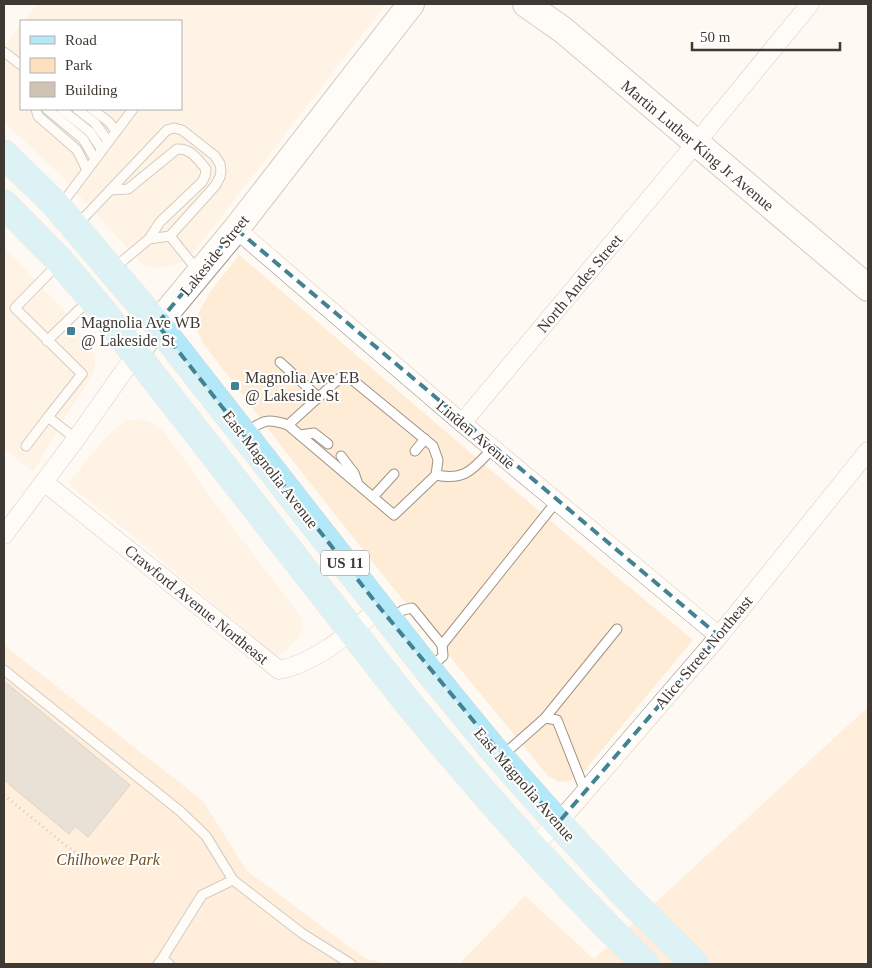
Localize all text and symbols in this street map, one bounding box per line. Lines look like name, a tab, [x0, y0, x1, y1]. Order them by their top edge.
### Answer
legend	[20, 20, 182, 110]
scale bar	[692, 20, 840, 52]
text: 50 m	[700, 29, 731, 45]
text: Road	[65, 32, 97, 48]
text: Park	[65, 57, 93, 73]
street label: Martin Luther King Jr Avenue	[617, 77, 777, 215]
text: Building	[65, 82, 118, 98]
street label: Lakeside Street	[177, 211, 253, 299]
street label: North Andes Street	[533, 230, 626, 336]
place label: Magnolia Ave WB @ Lakeside St	[81, 314, 200, 350]
marker: Magnolia Ave WB @ Lakeside St	[65, 325, 77, 337]
place label: Magnolia Ave EB @ Lakeside St	[245, 369, 359, 405]
marker: Magnolia Ave EB @ Lakeside St	[229, 380, 241, 392]
street label: Linden Avenue	[433, 397, 518, 472]
street label: East Magnolia Avenue	[219, 407, 322, 532]
street label: Crawford Avenue Northeast	[122, 541, 272, 668]
road number: US 11	[321, 550, 369, 576]
street label: Alice Street Northeast	[651, 592, 756, 712]
street label: East Magnolia Avenue	[470, 724, 578, 845]
park label: Chilhowee Park	[56, 851, 161, 868]

